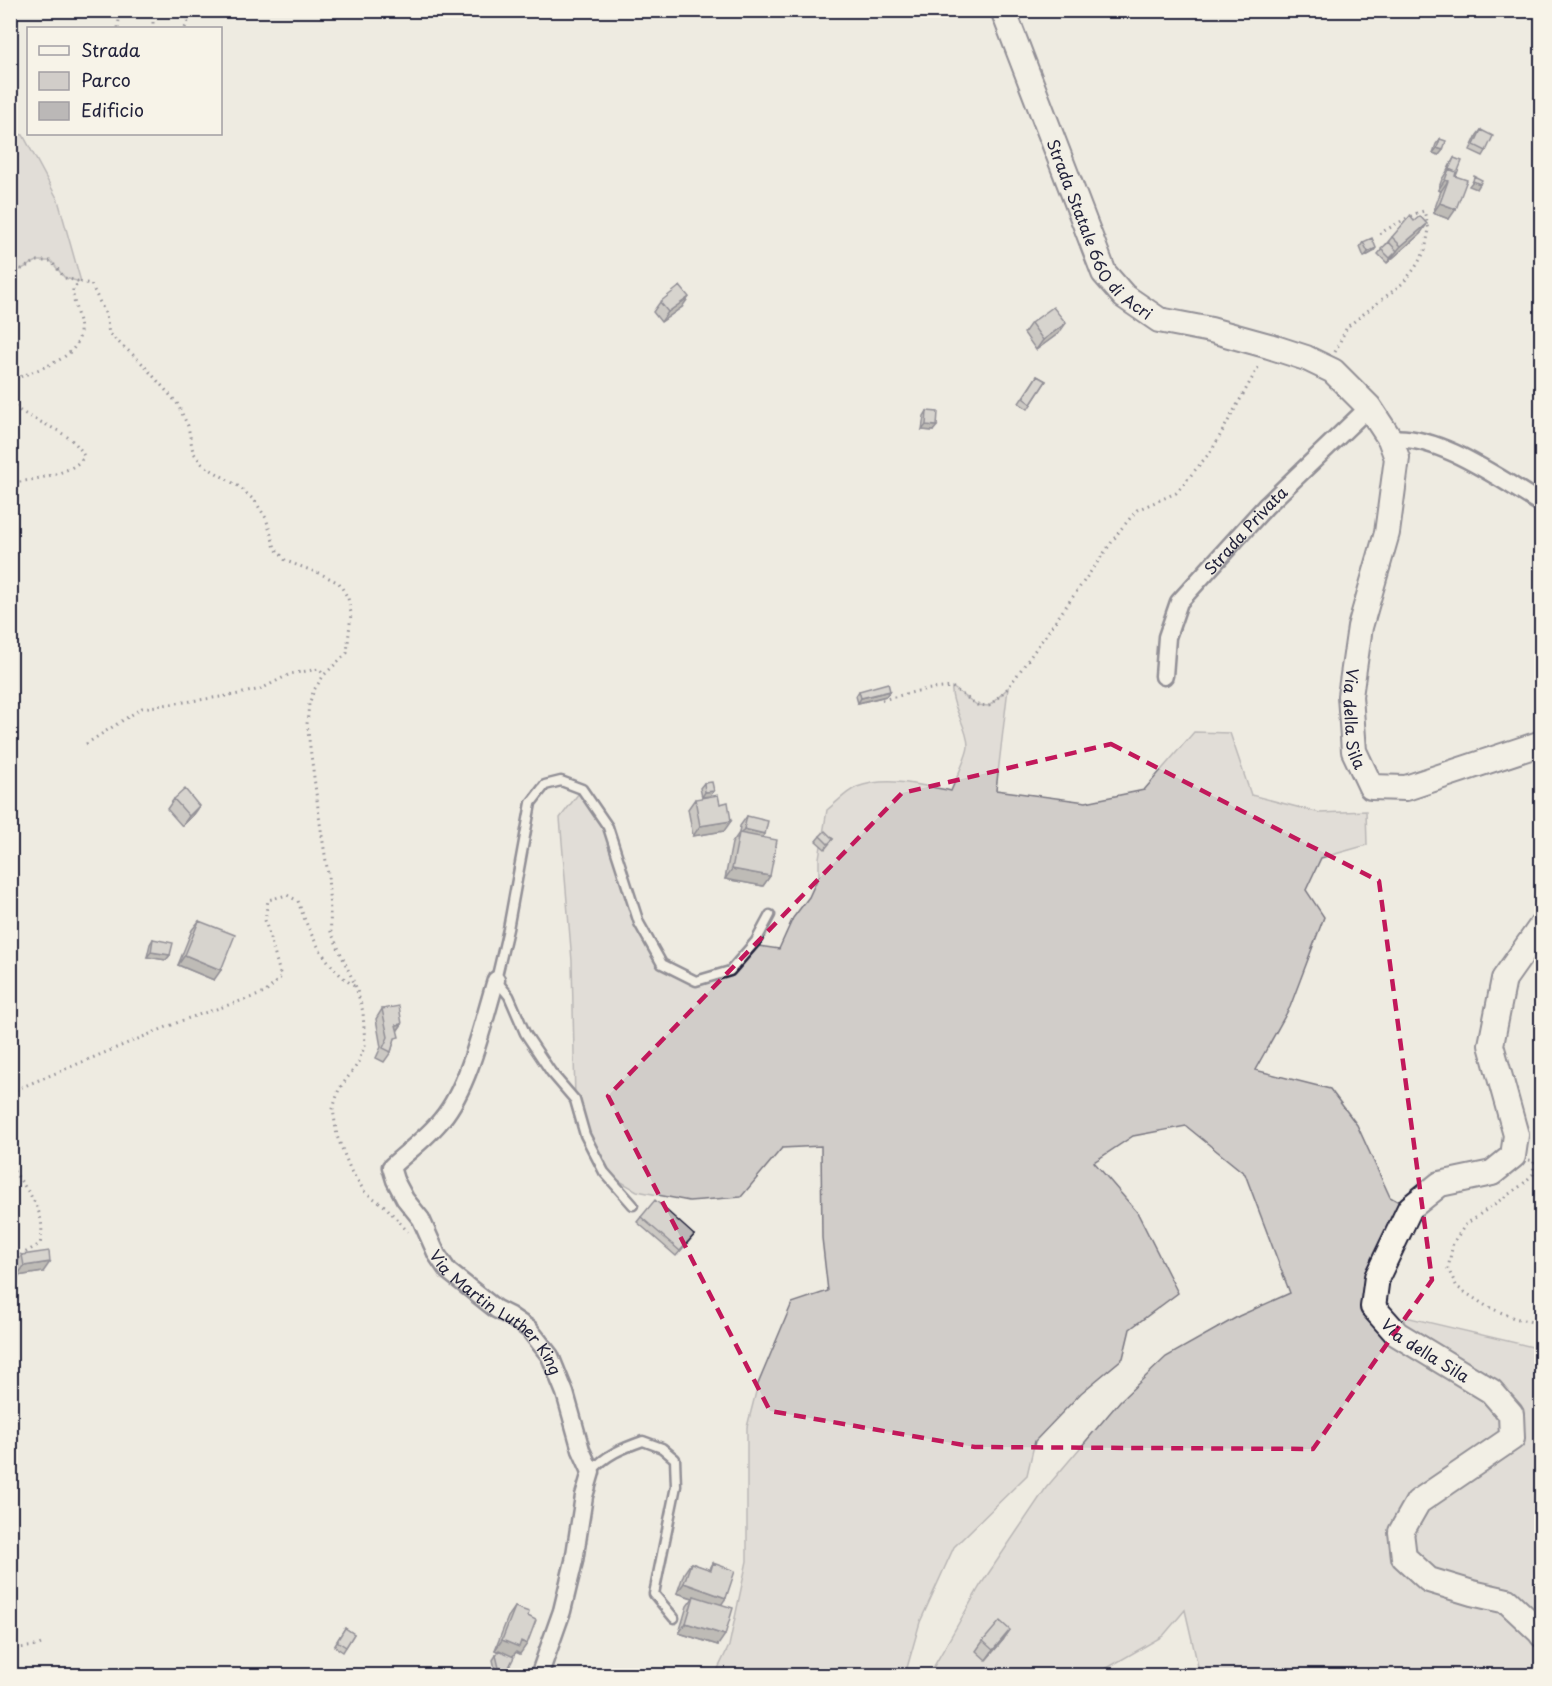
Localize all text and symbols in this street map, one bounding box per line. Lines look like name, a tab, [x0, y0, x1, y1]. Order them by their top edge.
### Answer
legend	[27, 27, 222, 135]
text: Strada	[81, 36, 141, 63]
text: Parco	[81, 66, 131, 93]
text: Edificio	[81, 96, 144, 123]
street label: Strada Statale 660 di Acri	[1042, 135, 1158, 325]
street label: Strada Privata	[1198, 480, 1292, 580]
street label: Via della Sila	[1338, 667, 1373, 773]
street label: Via Martin Luther King	[424, 1244, 568, 1378]
street label: Via della Sila	[1376, 1312, 1475, 1388]

